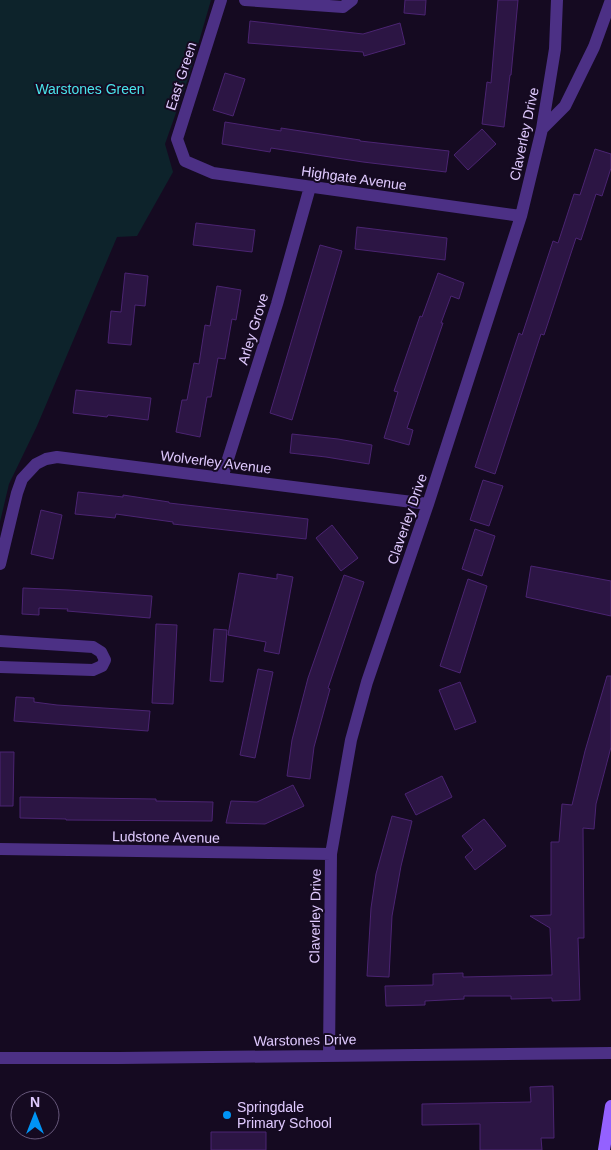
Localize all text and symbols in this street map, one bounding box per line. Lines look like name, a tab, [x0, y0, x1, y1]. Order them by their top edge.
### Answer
street label: East Green	[162, 40, 200, 112]
park label: Warstones Green	[35, 81, 145, 97]
street label: Claverley Drive	[506, 86, 542, 182]
street label: Highgate Avenue	[300, 163, 408, 193]
street label: Arley Grove	[235, 291, 272, 367]
street label: Wolverley Avenue	[160, 447, 273, 477]
street label: Claverley Drive	[384, 471, 430, 566]
street label: Ludstone Avenue	[112, 828, 220, 846]
street label: Claverley Drive	[306, 868, 324, 964]
street label: Warstones Drive	[253, 1031, 357, 1049]
north arrow	[10, 1090, 60, 1140]
text: N	[30, 1094, 40, 1110]
place label: Springdale Primary School	[237, 1099, 332, 1131]
marker: Springdale Primary School	[221, 1109, 233, 1121]

